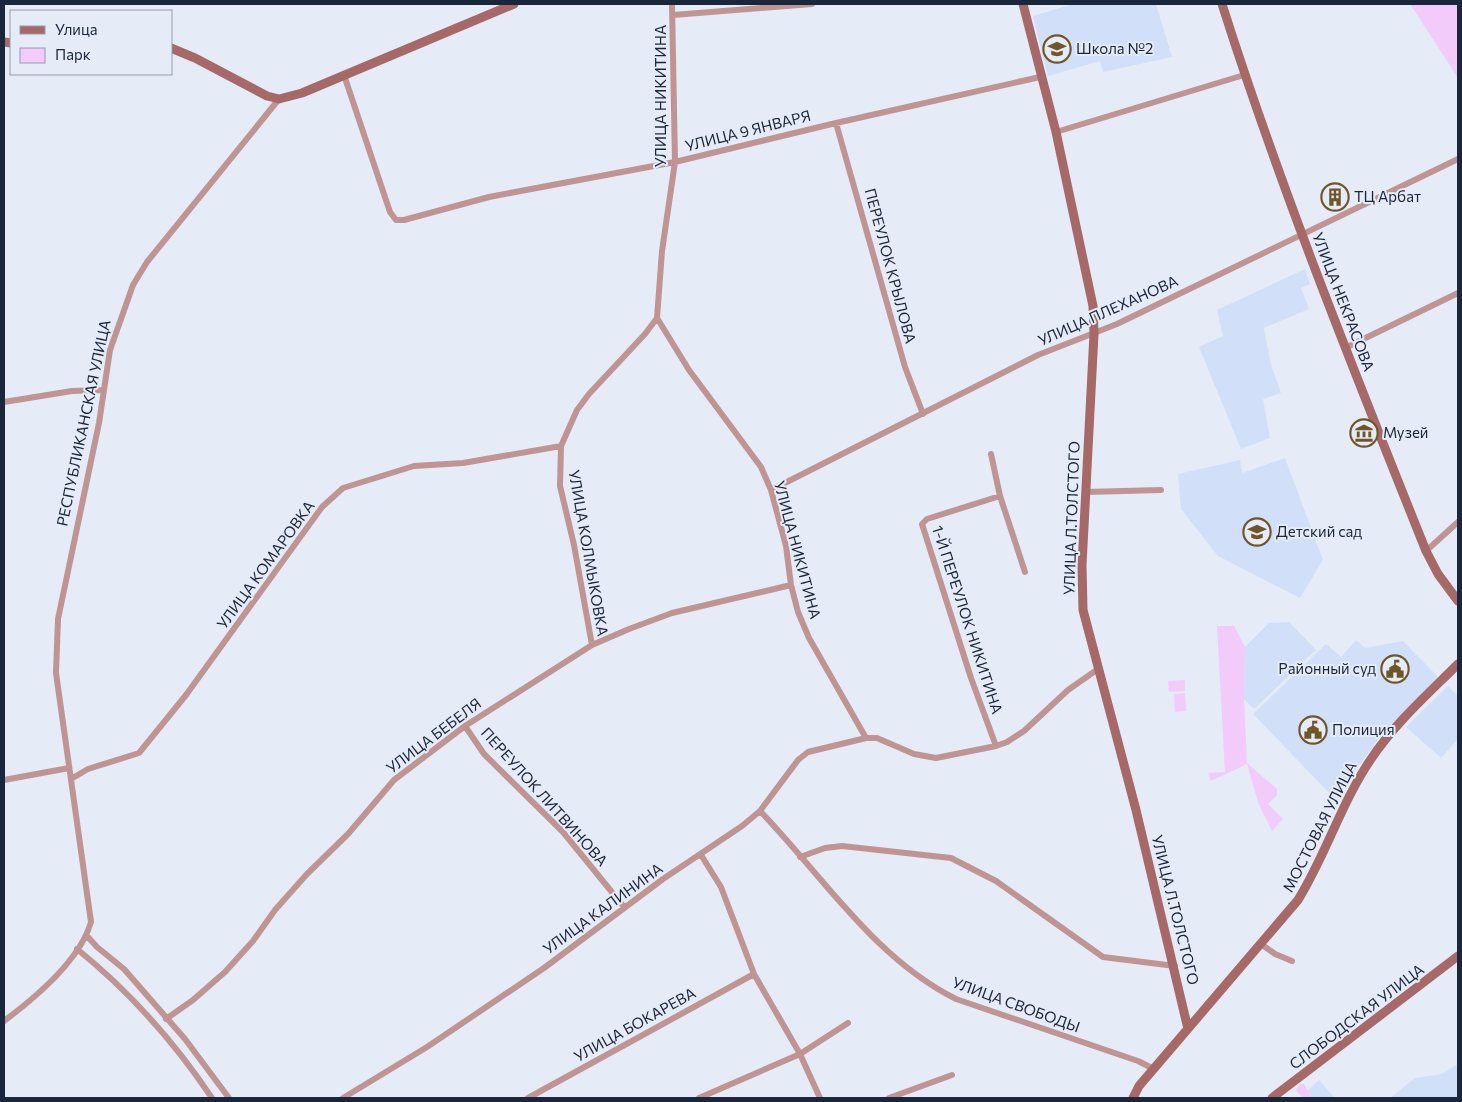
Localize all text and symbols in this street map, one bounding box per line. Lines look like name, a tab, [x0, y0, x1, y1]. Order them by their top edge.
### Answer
legend	[10, 10, 172, 75]
text: Улица	[55, 20, 97, 38]
street label: УЛИЦА НИКИТИНА	[651, 25, 669, 167]
school or university icon: Школа №2	[1042, 34, 1072, 64]
place label: Школа №2	[1076, 39, 1153, 57]
text: Парк	[55, 45, 91, 63]
street label: УЛИЦА 9 ЯНВАРЯ	[683, 106, 812, 154]
building icon: ТЦ Арбат	[1320, 182, 1350, 212]
street label: ПЕРЕУЛОК КРЫЛОВА	[862, 186, 920, 345]
place label: ТЦ Арбат	[1354, 187, 1421, 205]
street label: УЛИЦА НЕКРАСОВА	[1309, 230, 1379, 374]
street label: УЛИЦА ПЛЕХАНОВА	[1035, 271, 1180, 349]
street label: РЕСПУБЛИКАНСКАЯ УЛИЦА	[52, 318, 114, 528]
museum icon: Музей	[1349, 418, 1379, 448]
place label: Музей	[1383, 423, 1428, 441]
street label: УЛИЦА Л.ТОЛСТОГО	[1059, 441, 1083, 595]
street label: УЛИЦА КОЛМЫКОВКА	[565, 468, 612, 637]
street label: УЛИЦА НИКИТИНА	[771, 479, 825, 621]
street label: УЛИЦА КОМАРОВКА	[213, 497, 318, 632]
school or university icon: Детский сад	[1242, 517, 1272, 547]
place label: Детский сад	[1276, 522, 1362, 540]
street label: 1-Й ПЕРЕУЛОК НИКИТИНА	[929, 523, 1007, 716]
public building icon: Районный суд	[1380, 654, 1410, 684]
place label: Районный суд	[1278, 659, 1376, 677]
street label: УЛИЦА БЕБЕЛЯ	[382, 694, 484, 777]
public building icon: Полиция	[1298, 715, 1328, 745]
place label: Полиция	[1332, 720, 1395, 738]
street label: ПЕРЕУЛОК ЛИТВИНОВА	[478, 723, 612, 869]
street label: МОСТОВАЯ УЛИЦА	[1278, 758, 1360, 895]
street label: УЛИЦА Л.ТОЛСТОГО	[1149, 833, 1203, 987]
street label: УЛИЦА КАЛИНИНА	[539, 859, 666, 958]
street label: СЛОБОДСКАЯ УЛИЦА	[1286, 960, 1427, 1073]
street label: УЛИЦА СВОБОДЫ	[950, 973, 1083, 1036]
street label: УЛИЦА БОКАРЕВА	[571, 983, 699, 1065]

